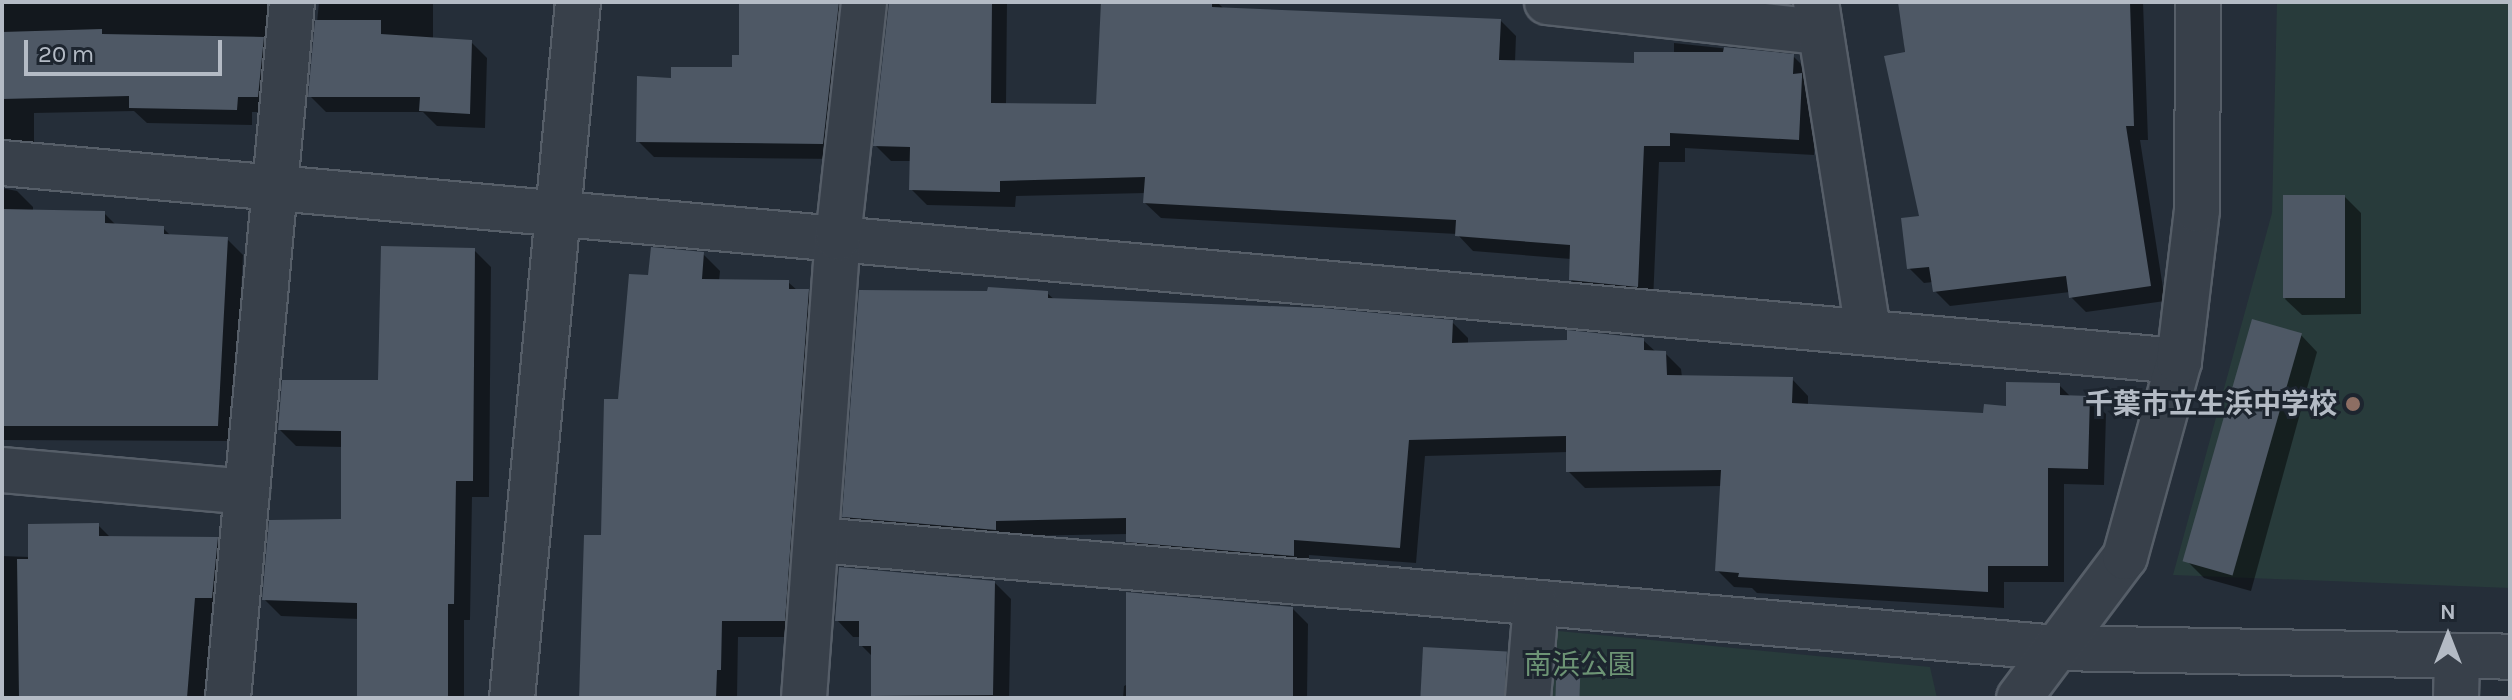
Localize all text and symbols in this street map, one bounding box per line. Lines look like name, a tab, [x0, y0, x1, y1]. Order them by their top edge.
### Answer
scale bar	[28, 24, 226, 74]
text: 20 m	[38, 40, 94, 68]
place label: 千葉市立生浜中学校	[2085, 387, 2337, 421]
marker: 千葉市立生浜中学校	[2344, 395, 2362, 413]
north arrow	[2408, 596, 2488, 676]
text: N	[2440, 599, 2456, 625]
park label: 南浜公園	[1524, 648, 1636, 682]

